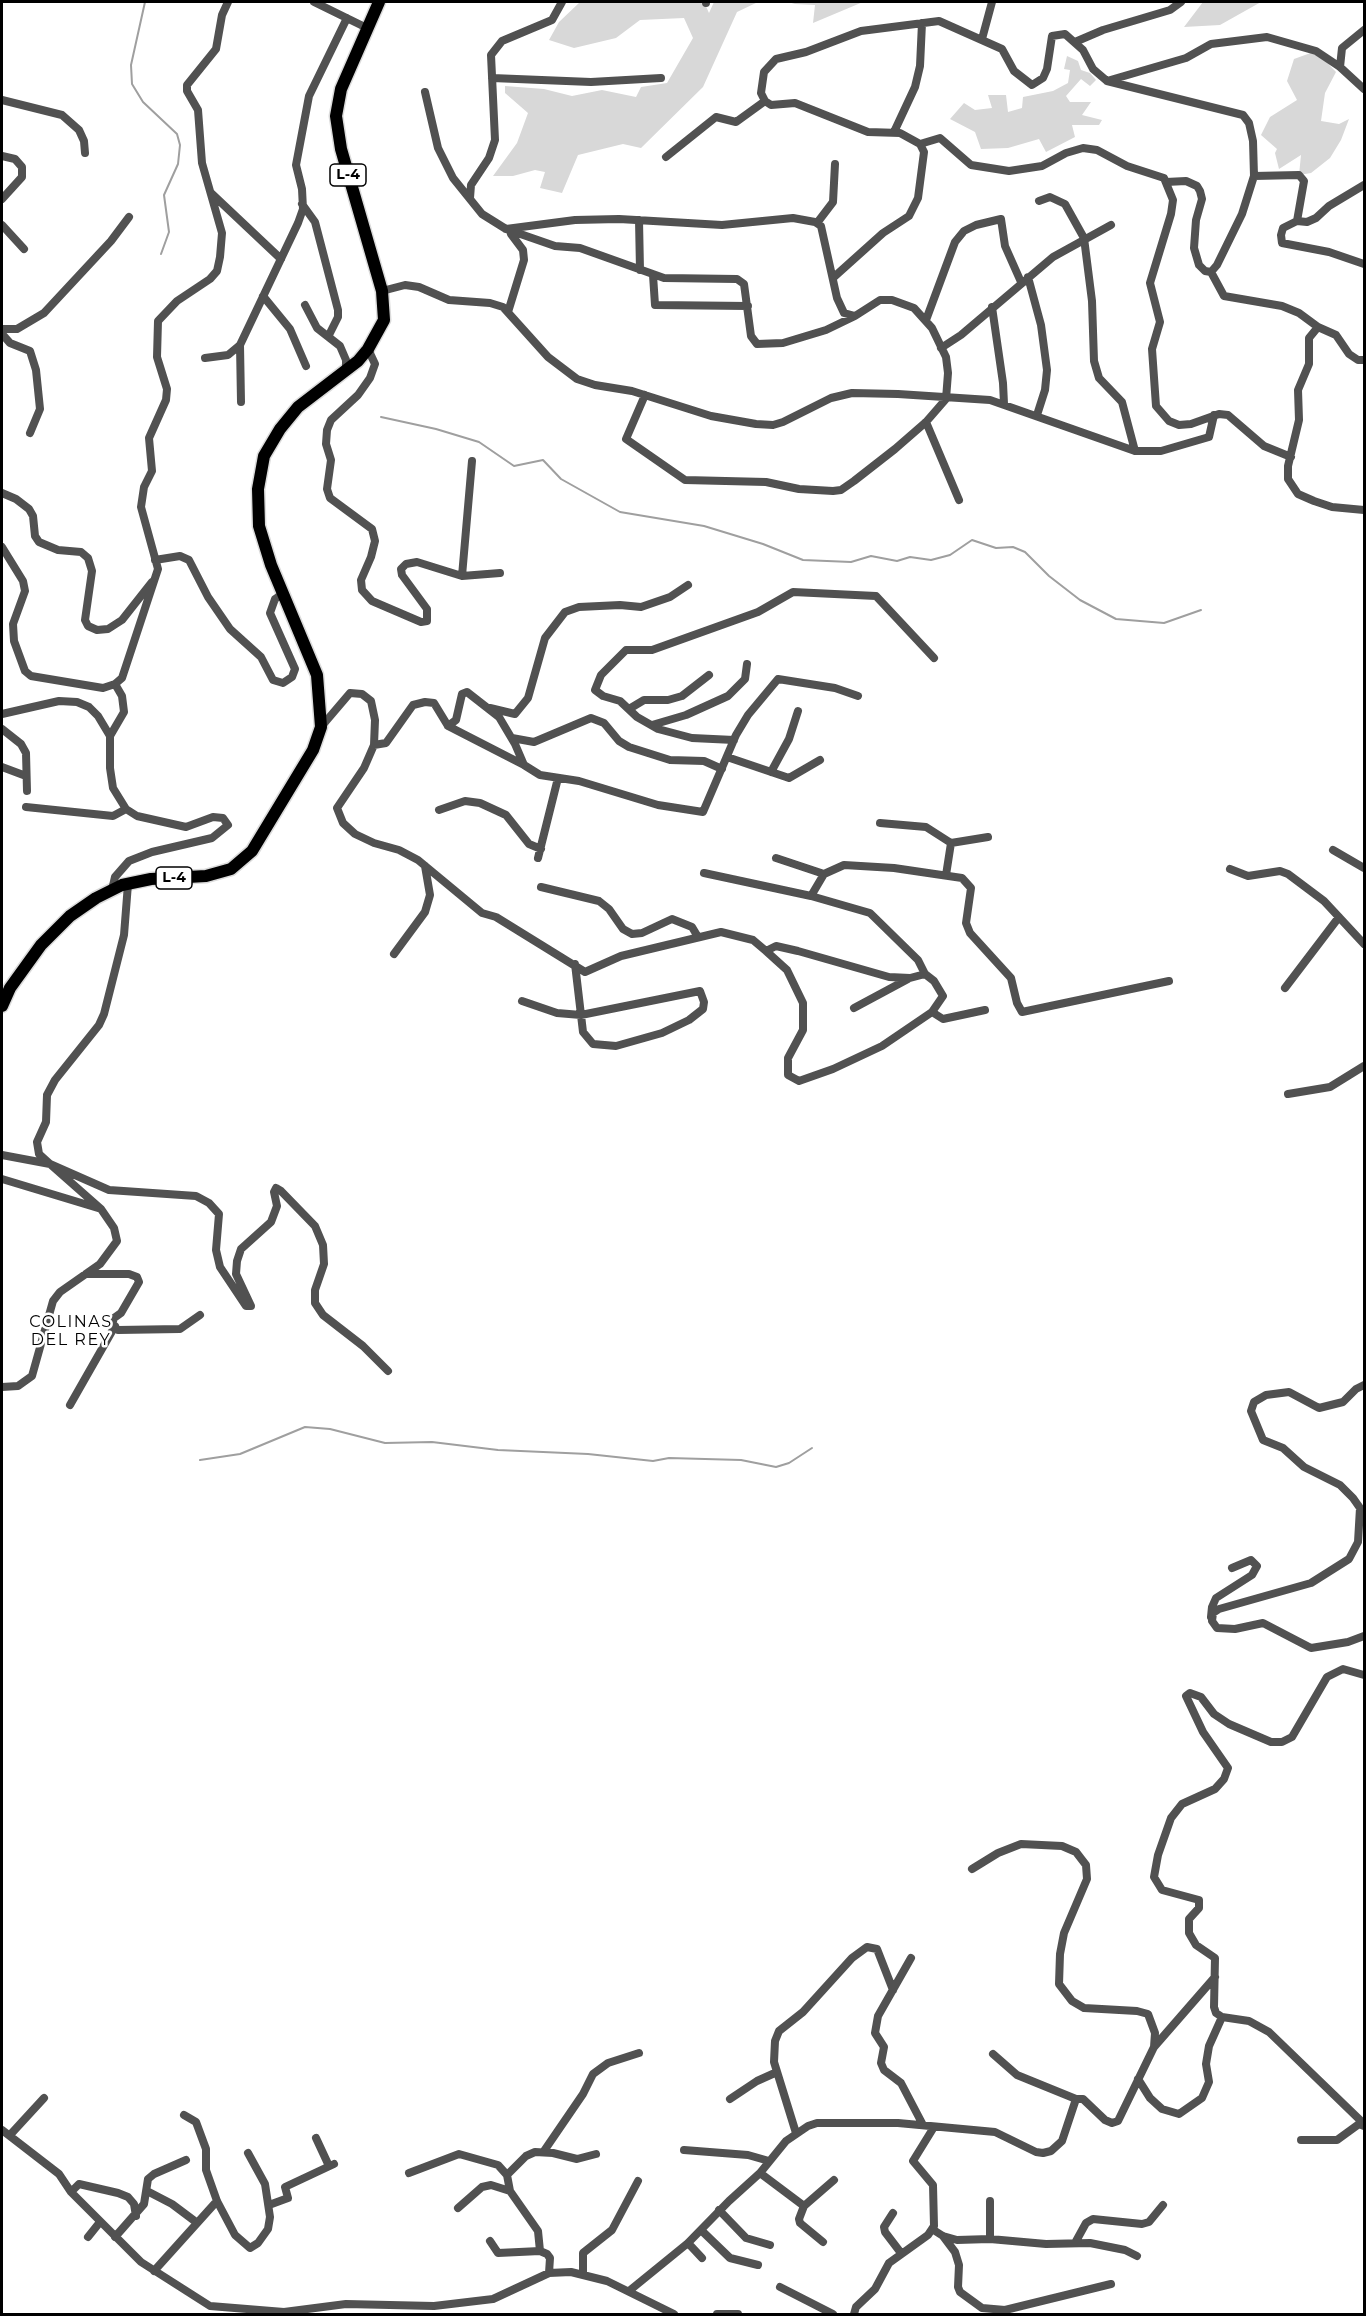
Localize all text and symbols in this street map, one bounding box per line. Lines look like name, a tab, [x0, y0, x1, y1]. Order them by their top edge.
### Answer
road number: L-4	[330, 164, 366, 186]
road number: L-4	[156, 867, 192, 889]
district label: COLINAS DEL REY	[29, 1312, 113, 1350]

